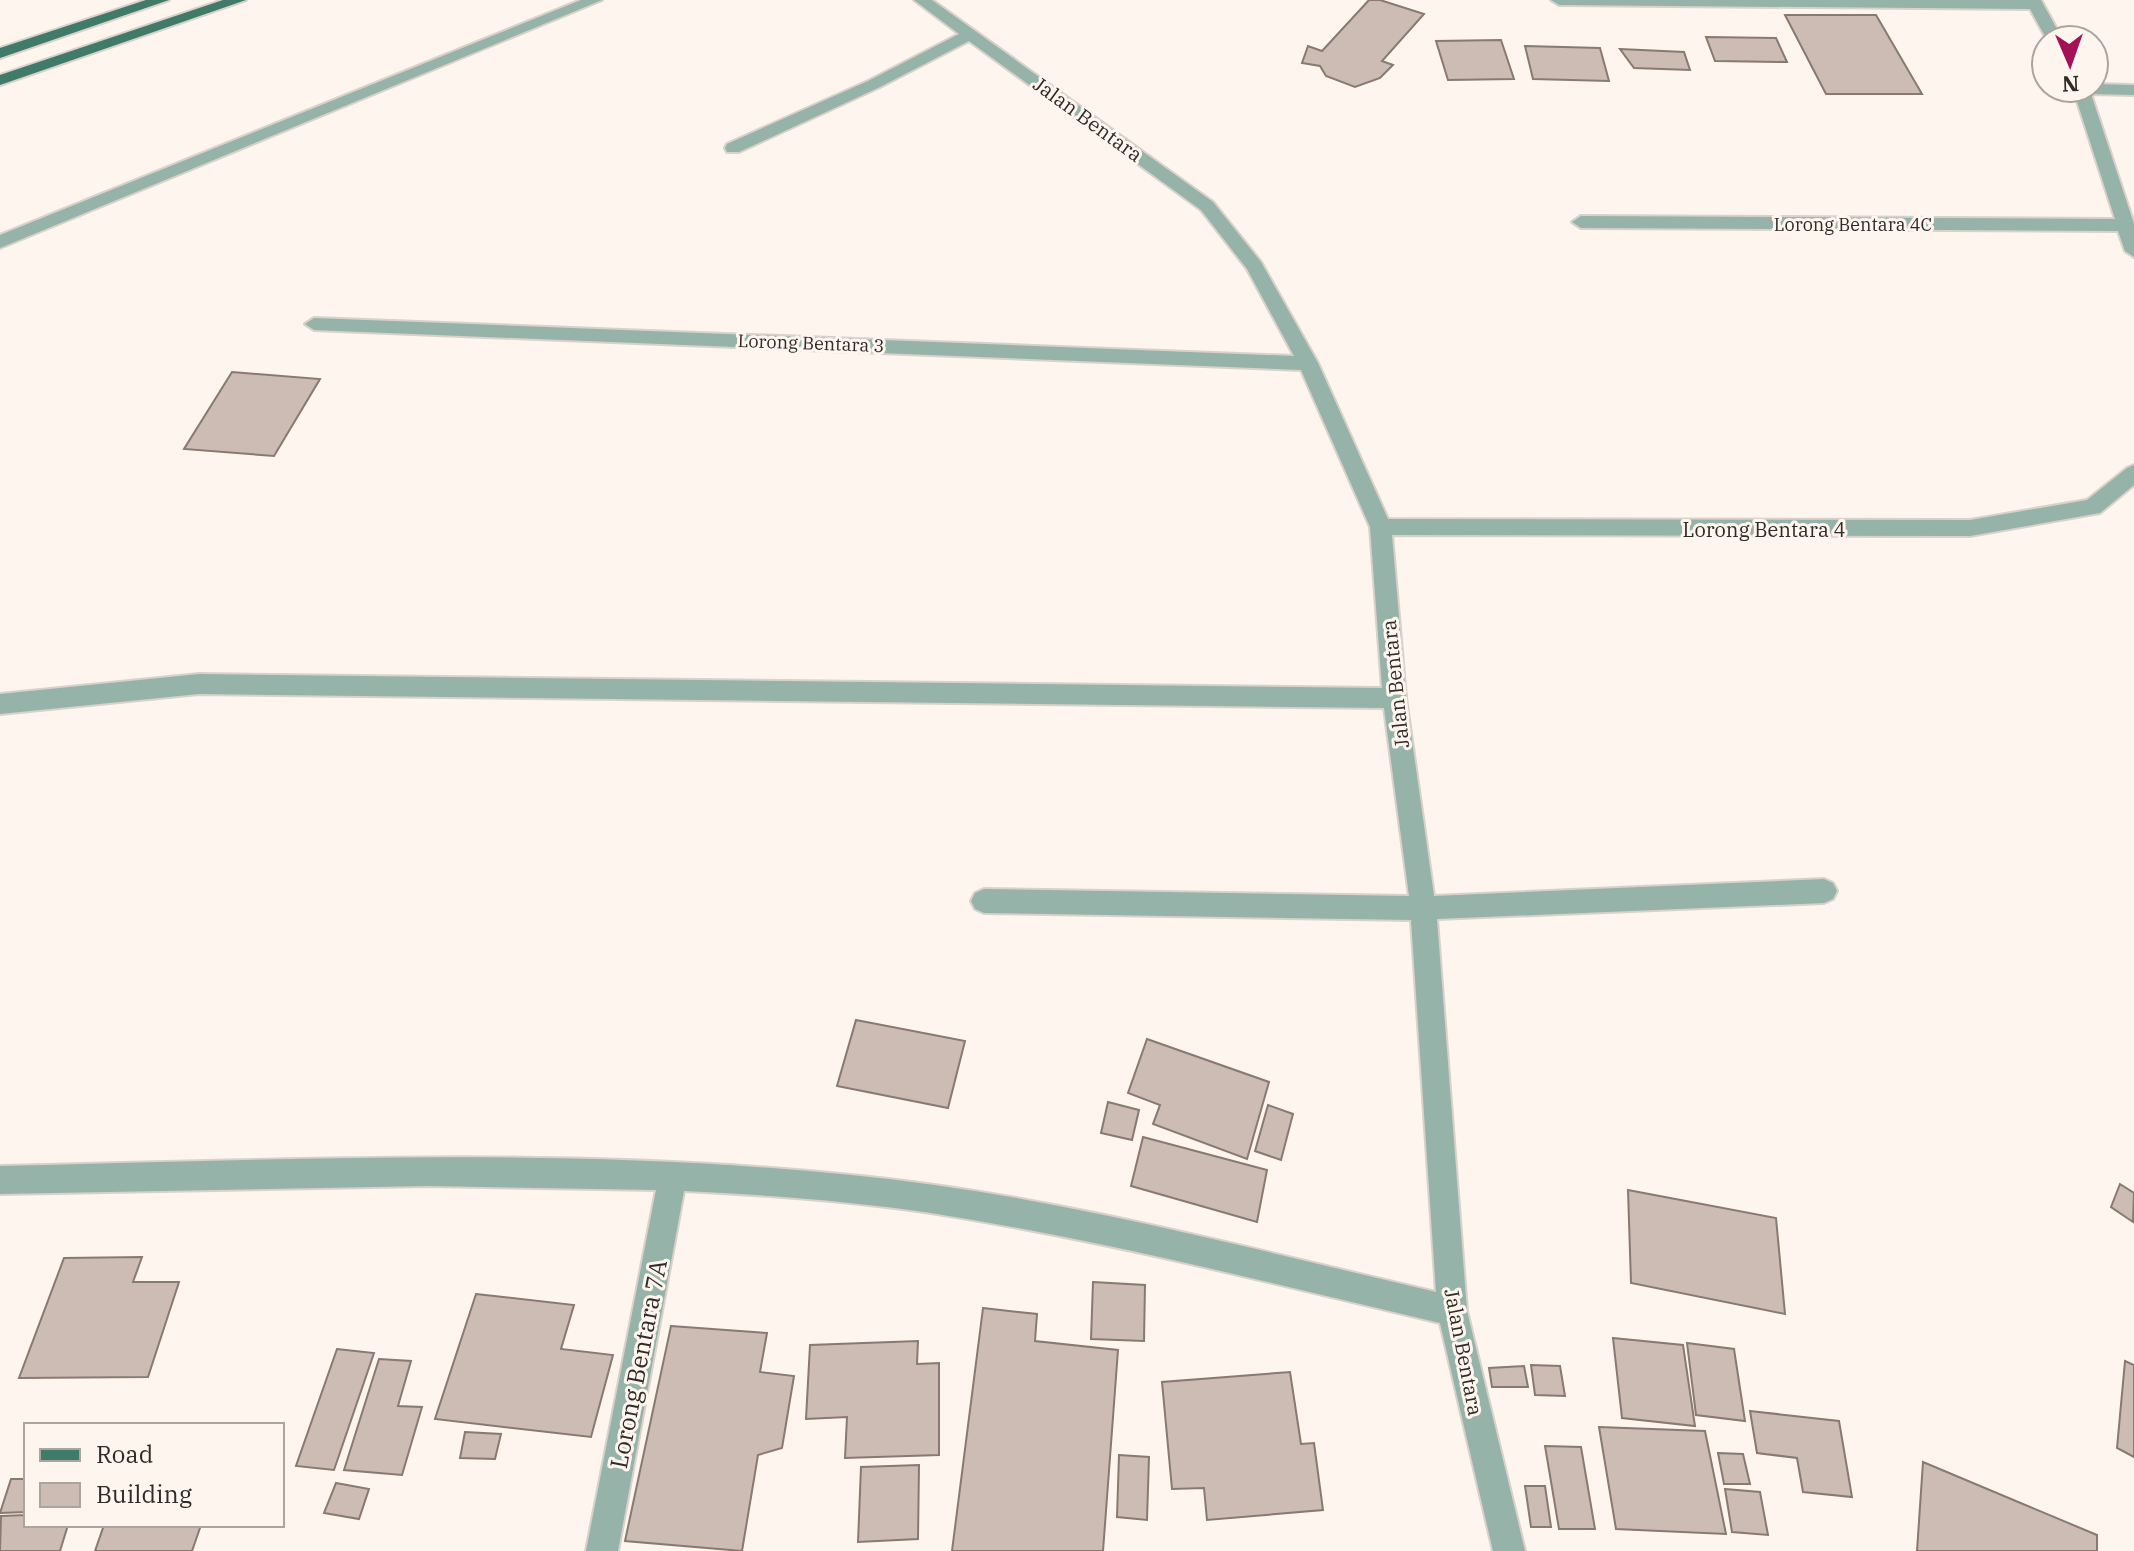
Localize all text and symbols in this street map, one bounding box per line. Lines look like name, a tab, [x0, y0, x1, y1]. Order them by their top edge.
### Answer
north arrow	[2030, 24, 2110, 104]
street label: Jalan Bentara	[1028, 70, 1148, 168]
text: N	[2062, 70, 2080, 99]
street label: Lorong Bentara 4C	[1774, 213, 1932, 236]
street label: Lorong Bentara 3	[737, 329, 885, 357]
street label: Lorong Bentara 4	[1683, 516, 1845, 543]
street label: Jalan Bentara	[1375, 618, 1415, 750]
street label: Lorong Bentara 7A	[602, 1256, 674, 1471]
street label: Jalan Bentara	[1438, 1286, 1490, 1418]
legend	[24, 1423, 284, 1527]
text: Road	[96, 1438, 153, 1470]
text: Building	[96, 1478, 192, 1510]

